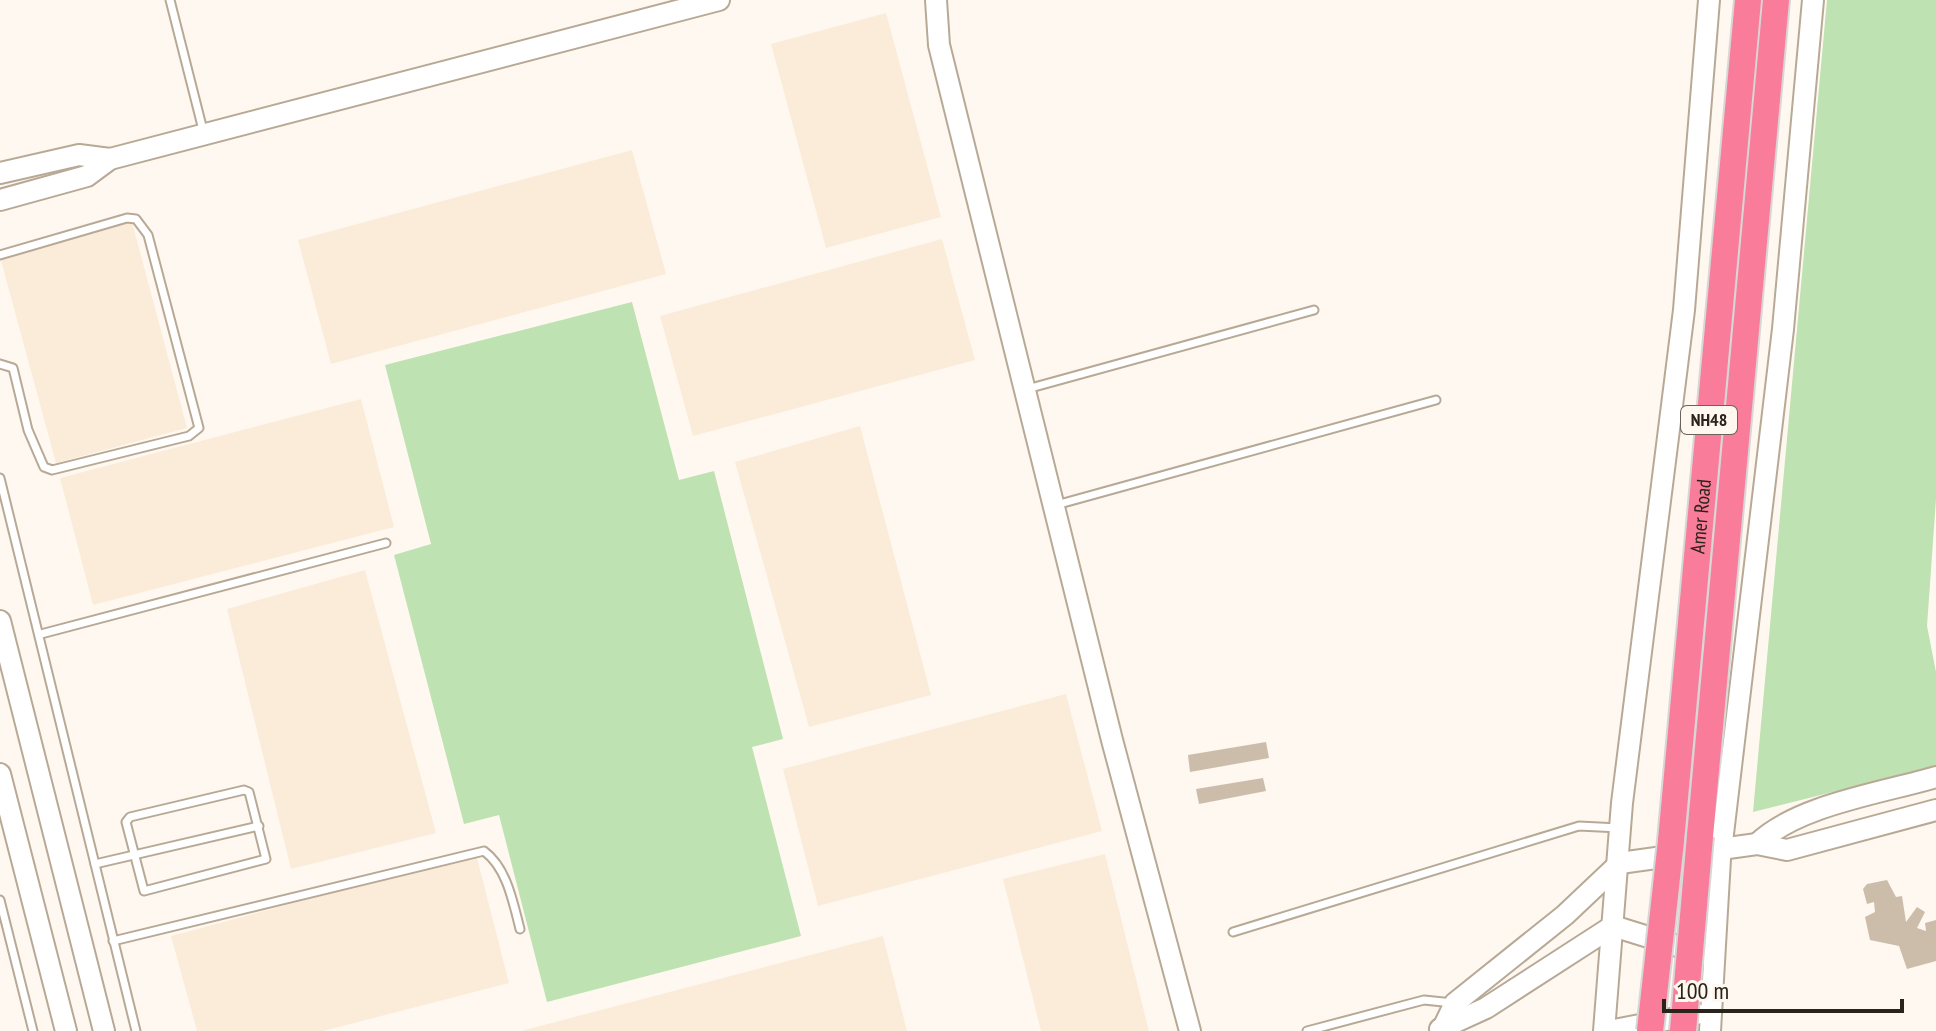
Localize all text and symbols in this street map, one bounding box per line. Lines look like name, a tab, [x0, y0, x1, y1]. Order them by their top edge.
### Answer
road number: NH48	[1681, 406, 1737, 434]
street label: Amer Road	[1684, 478, 1717, 555]
scale bar	[1664, 963, 1902, 1013]
text: 100 m	[1676, 975, 1729, 1006]

